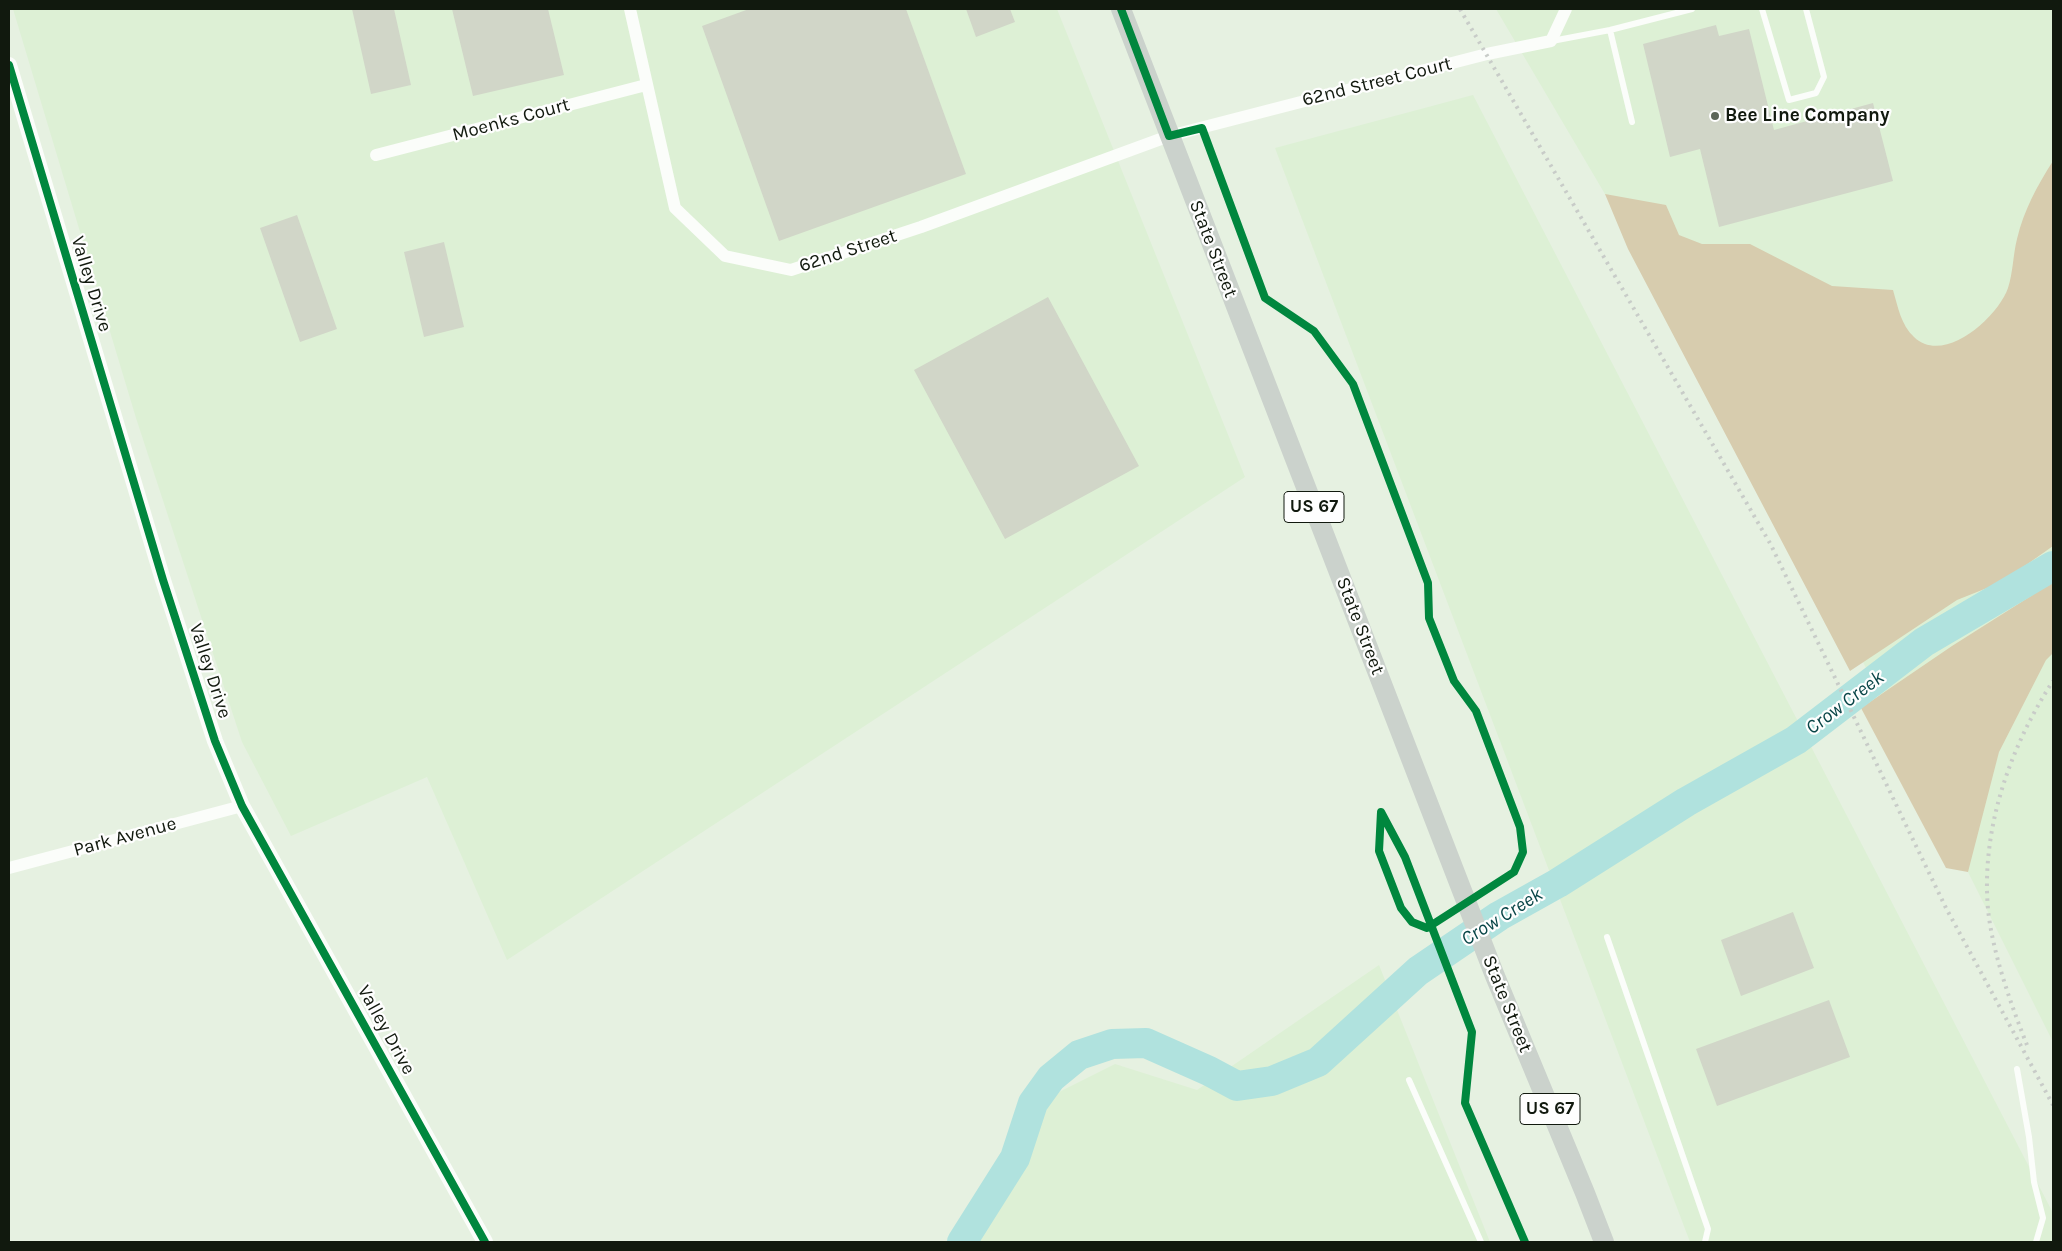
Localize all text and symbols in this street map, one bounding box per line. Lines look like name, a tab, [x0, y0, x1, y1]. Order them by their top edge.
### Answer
street label: 62nd Street Court	[1300, 52, 1454, 112]
street label: Moenks Court	[450, 93, 572, 147]
place label: Bee Line Company	[1725, 105, 1890, 127]
marker: Bee Line Company	[1709, 110, 1721, 122]
street label: State Street	[1184, 197, 1242, 301]
street label: 62nd Street	[796, 225, 900, 277]
street label: Valley Drive	[66, 233, 116, 335]
road number: US 67	[1284, 492, 1344, 522]
street label: State Street	[1331, 574, 1389, 678]
street label: Valley Drive	[184, 621, 236, 721]
water label: Crow Creek	[1801, 666, 1889, 740]
street label: Park Avenue	[71, 812, 179, 862]
water label: Crow Creek	[1457, 883, 1547, 951]
street label: State Street	[1477, 952, 1537, 1056]
street label: Valley Drive	[352, 981, 420, 1079]
road number: US 67	[1520, 1094, 1580, 1124]

